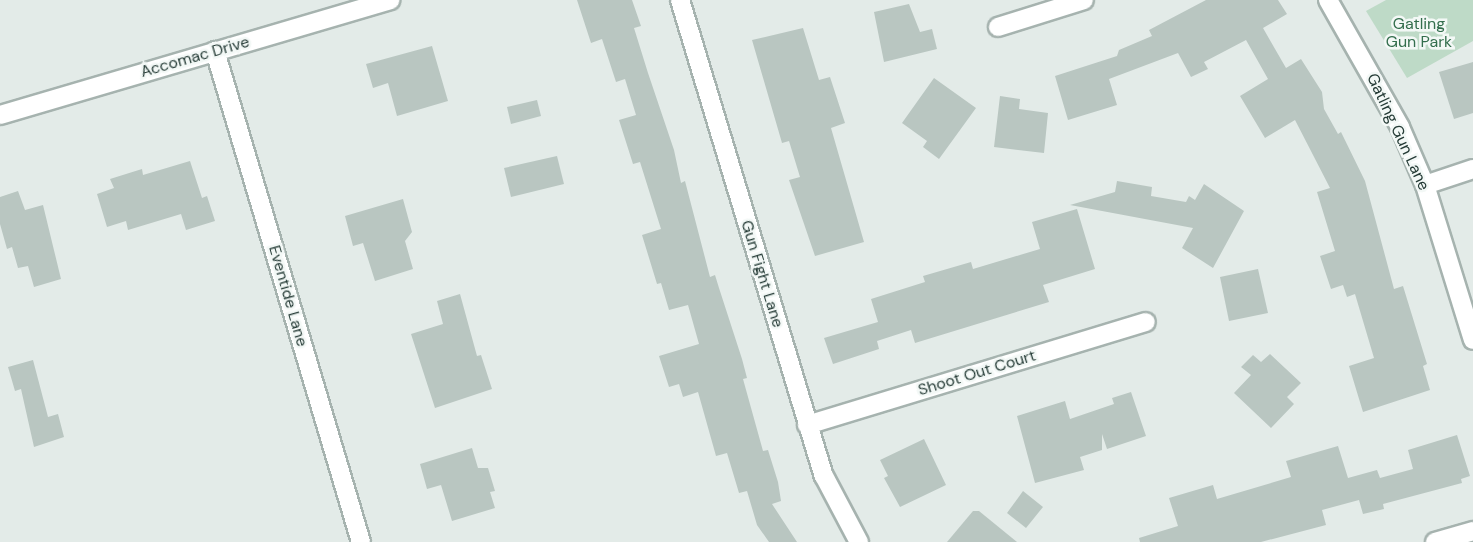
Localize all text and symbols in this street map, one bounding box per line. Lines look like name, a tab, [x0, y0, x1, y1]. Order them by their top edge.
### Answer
park label: Gatling Gun Park	[1386, 14, 1452, 52]
street label: Accomac Drive	[138, 32, 252, 82]
street label: Gatling Gun Lane	[1363, 70, 1433, 194]
street label: Gun Fight Lane	[737, 218, 787, 330]
street label: Eventide Lane	[264, 243, 312, 349]
street label: Shoot Out Court	[916, 346, 1038, 400]

